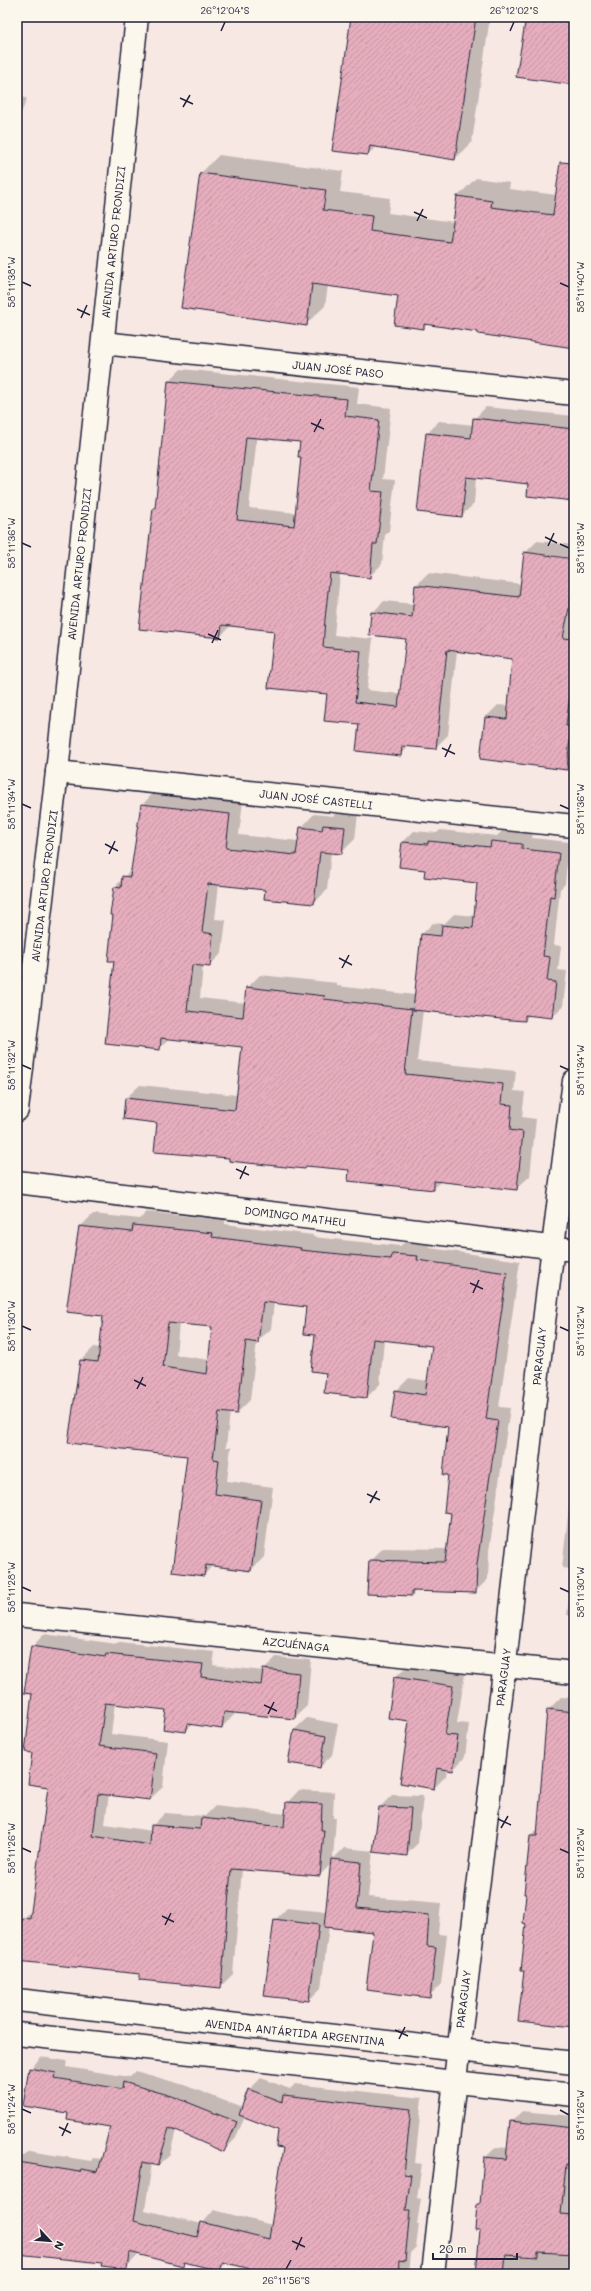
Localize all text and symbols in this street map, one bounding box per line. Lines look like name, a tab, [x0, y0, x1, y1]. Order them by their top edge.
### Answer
text: 26°12'04"S	[201, 3, 250, 17]
text: 26°12'02"S	[490, 3, 539, 17]
street label: AVENIDA ARTURO FRONDIZI	[98, 165, 128, 319]
text: 58°11'38"W	[4, 256, 18, 308]
text: 58°11'40"W	[573, 261, 587, 313]
street label: JUAN JOSÉ PASO	[292, 357, 385, 381]
street label: AVENIDA ARTURO FRONDIZI	[64, 487, 94, 641]
text: 58°11'36"W	[4, 517, 18, 569]
text: 58°11'38"W	[573, 522, 587, 574]
text: 58°11'34"W	[4, 778, 18, 829]
text: 58°11'36"W	[573, 783, 587, 835]
street label: JUAN JOSÉ CASTELLI	[259, 786, 374, 812]
street label: AVENIDA ARTURO FRONDIZI	[27, 809, 61, 963]
text: 58°11'32"W	[4, 1039, 18, 1090]
text: 58°11'34"W	[573, 1044, 587, 1095]
street label: DOMINGO MATHEU	[243, 1202, 347, 1230]
text: 58°11'30"W	[4, 1300, 18, 1352]
text: 58°11'32"W	[573, 1305, 587, 1356]
street label: PARAGUAY	[528, 1326, 550, 1386]
text: 58°11'28"W	[4, 1561, 18, 1612]
text: 58°11'30"W	[573, 1566, 587, 1618]
street label: AZCUÉNAGA	[261, 1633, 331, 1655]
street label: PARAGUAY	[492, 1647, 514, 1707]
text: 58°11'26"W	[4, 1822, 18, 1873]
text: 58°11'28"W	[573, 1827, 587, 1878]
street label: PARAGUAY	[452, 1969, 474, 2029]
street label: AVENIDA ANTÁRTIDA ARGENTINA	[204, 2015, 386, 2049]
text: 58°11'24"W	[4, 2083, 18, 2134]
text: 58°11'26"W	[573, 2089, 587, 2140]
north arrow	[30, 2221, 70, 2261]
scale bar	[433, 2235, 517, 2261]
text: N	[51, 2239, 68, 2253]
text: 20 m	[439, 2240, 467, 2256]
text: 26°11'56"S	[262, 2273, 310, 2287]

